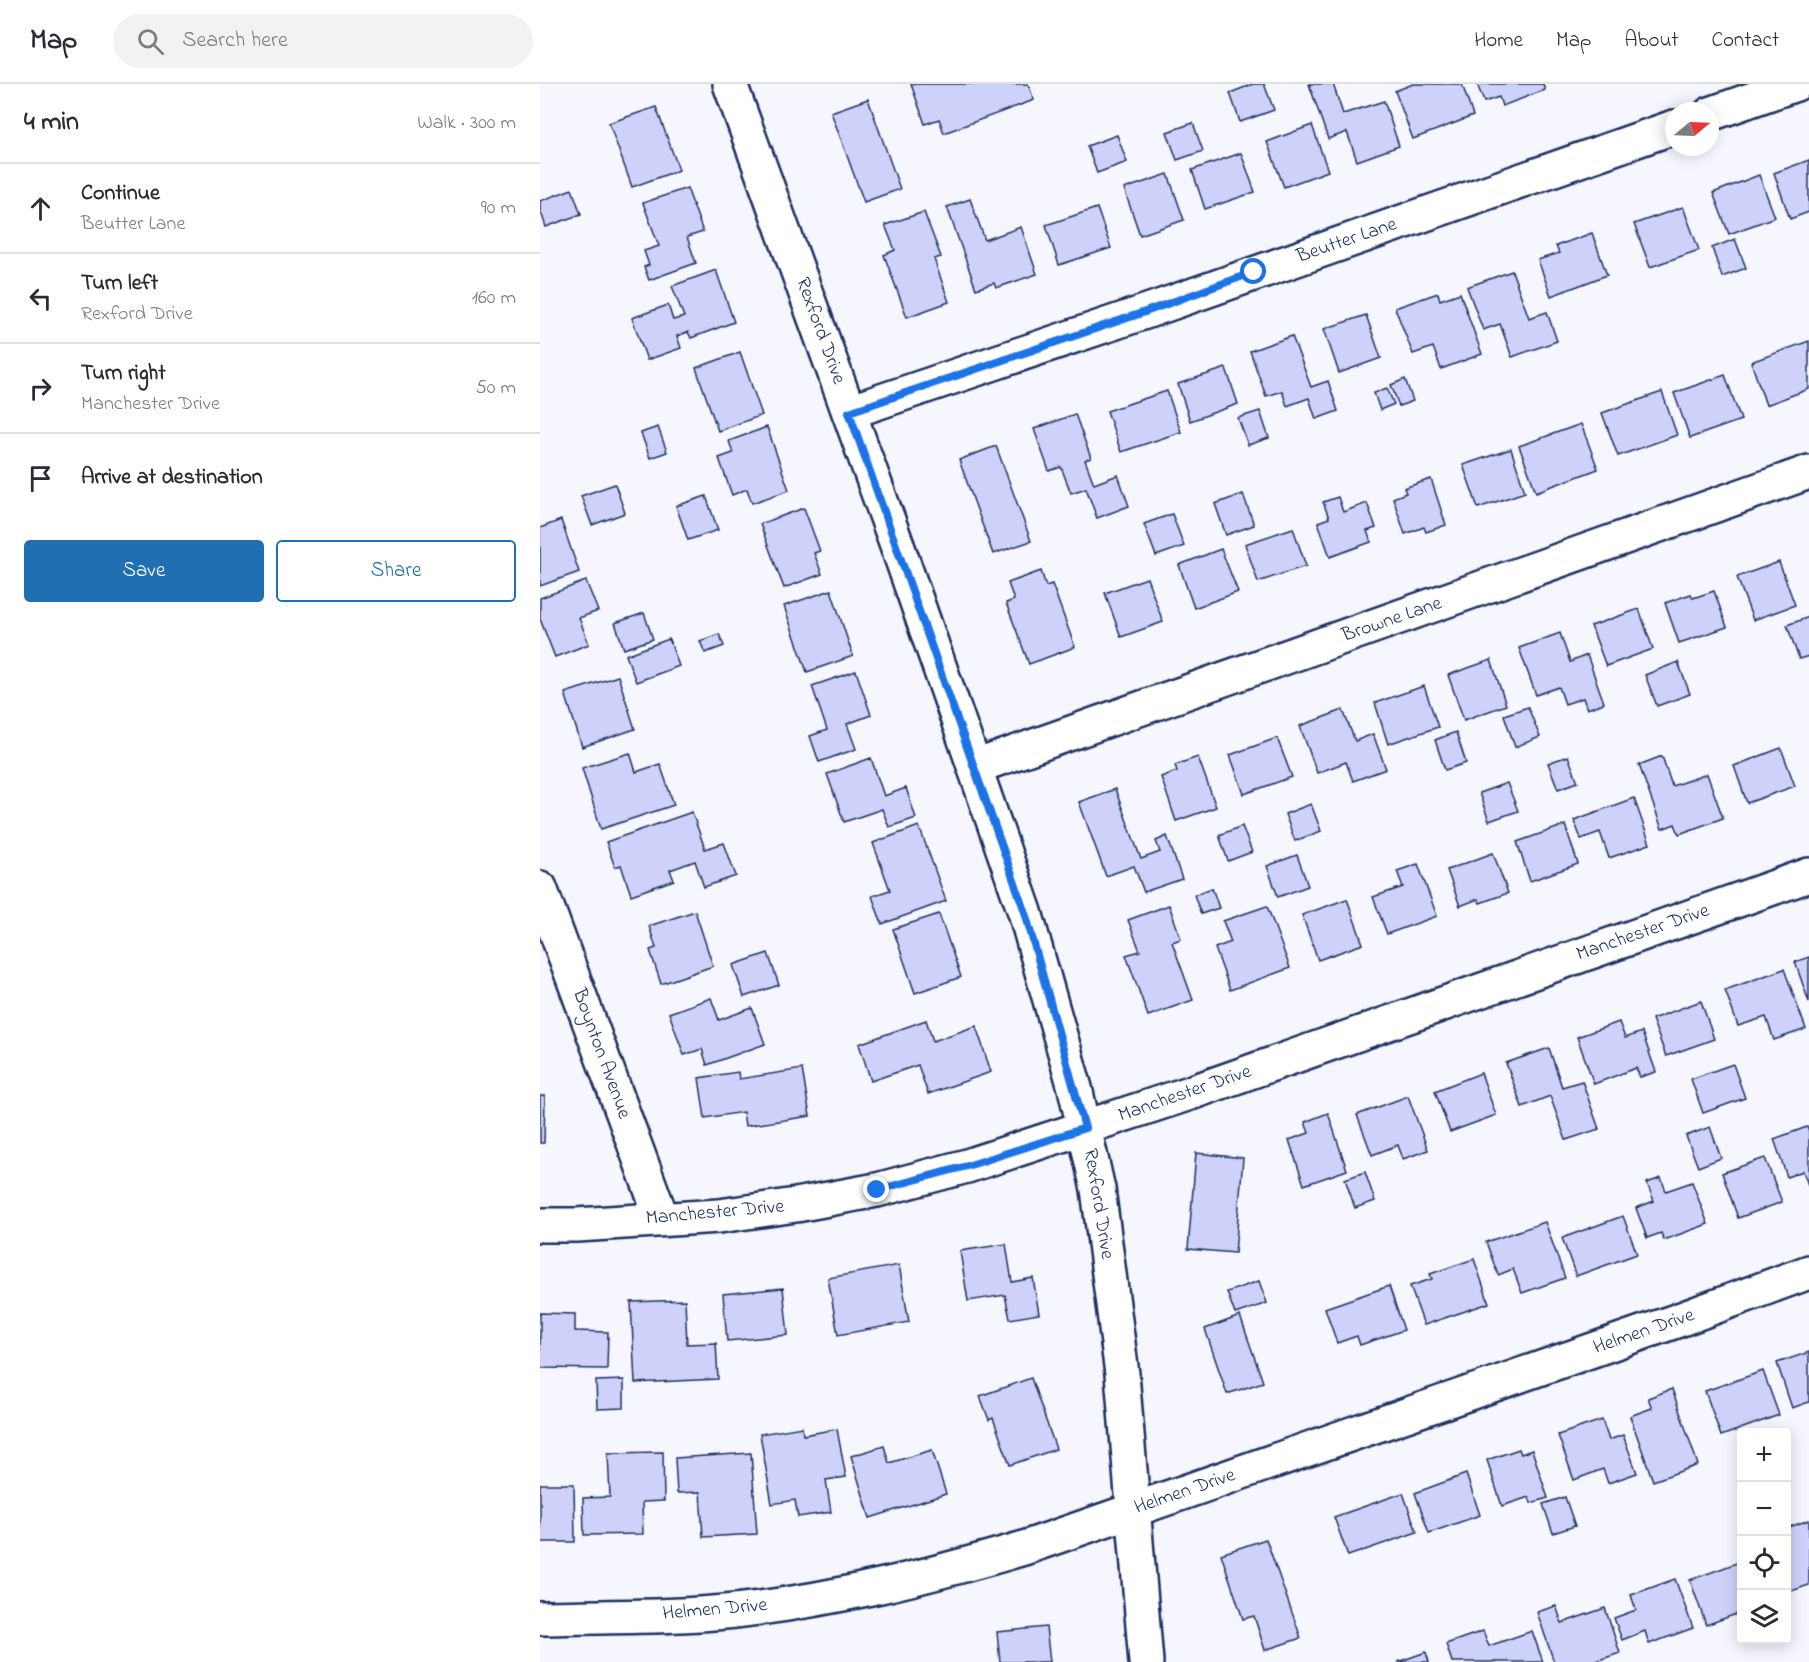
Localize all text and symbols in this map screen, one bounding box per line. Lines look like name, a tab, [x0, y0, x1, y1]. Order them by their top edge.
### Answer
search box	[113, 14, 533, 68]
text: Map	[30, 21, 77, 62]
icon: search	[134, 25, 167, 58]
text: Search here	[182, 25, 288, 57]
text: Home	[1474, 26, 1523, 56]
text: Map	[1556, 26, 1591, 56]
text: About	[1624, 26, 1678, 56]
text: Contact	[1711, 26, 1779, 56]
north arrow	[1665, 102, 1719, 156]
text: 4 min	[24, 104, 79, 142]
text: Walk · 300 m	[417, 109, 516, 138]
text: Continue	[81, 178, 160, 210]
icon: ahead	[24, 192, 57, 225]
text: 90 m	[481, 194, 516, 223]
text: Beutter Lane	[81, 210, 185, 239]
street label: Beutter Lane	[1292, 210, 1401, 272]
route start	[1240, 258, 1266, 284]
text: Turn left	[81, 268, 158, 300]
street label: Rexford Drive	[787, 274, 853, 388]
icon: left	[24, 282, 57, 315]
text: 160 m	[472, 284, 516, 313]
text: Rexford Drive	[81, 300, 193, 329]
text: Turn right	[81, 358, 166, 390]
icon: right	[24, 372, 57, 405]
text: 50 m	[475, 374, 516, 403]
text: Manchester Drive	[81, 390, 220, 419]
icon: arrive	[24, 462, 57, 495]
text: Arrive at destination	[81, 462, 263, 494]
button: Save	[24, 540, 264, 602]
button: Share	[276, 540, 516, 602]
street label: Browne Lane	[1337, 589, 1446, 651]
street label: Manchester Drive	[1573, 897, 1713, 969]
street label: Boynton Avenue	[564, 984, 638, 1123]
street label: Manchester Drive	[1115, 1058, 1255, 1130]
street label: Rexford Drive	[1075, 1147, 1121, 1261]
route end	[863, 1176, 889, 1202]
street label: Manchester Drive	[645, 1192, 786, 1234]
street label: Helmen Drive	[1590, 1301, 1698, 1363]
map controls	[1737, 1428, 1791, 1644]
button: +	[1737, 1428, 1791, 1482]
street label: Helmen Drive	[1131, 1461, 1239, 1523]
button: −	[1737, 1482, 1791, 1536]
button: locate	[1737, 1536, 1791, 1590]
button: layers	[1737, 1590, 1791, 1644]
street label: Helmen Drive	[661, 1591, 769, 1629]

